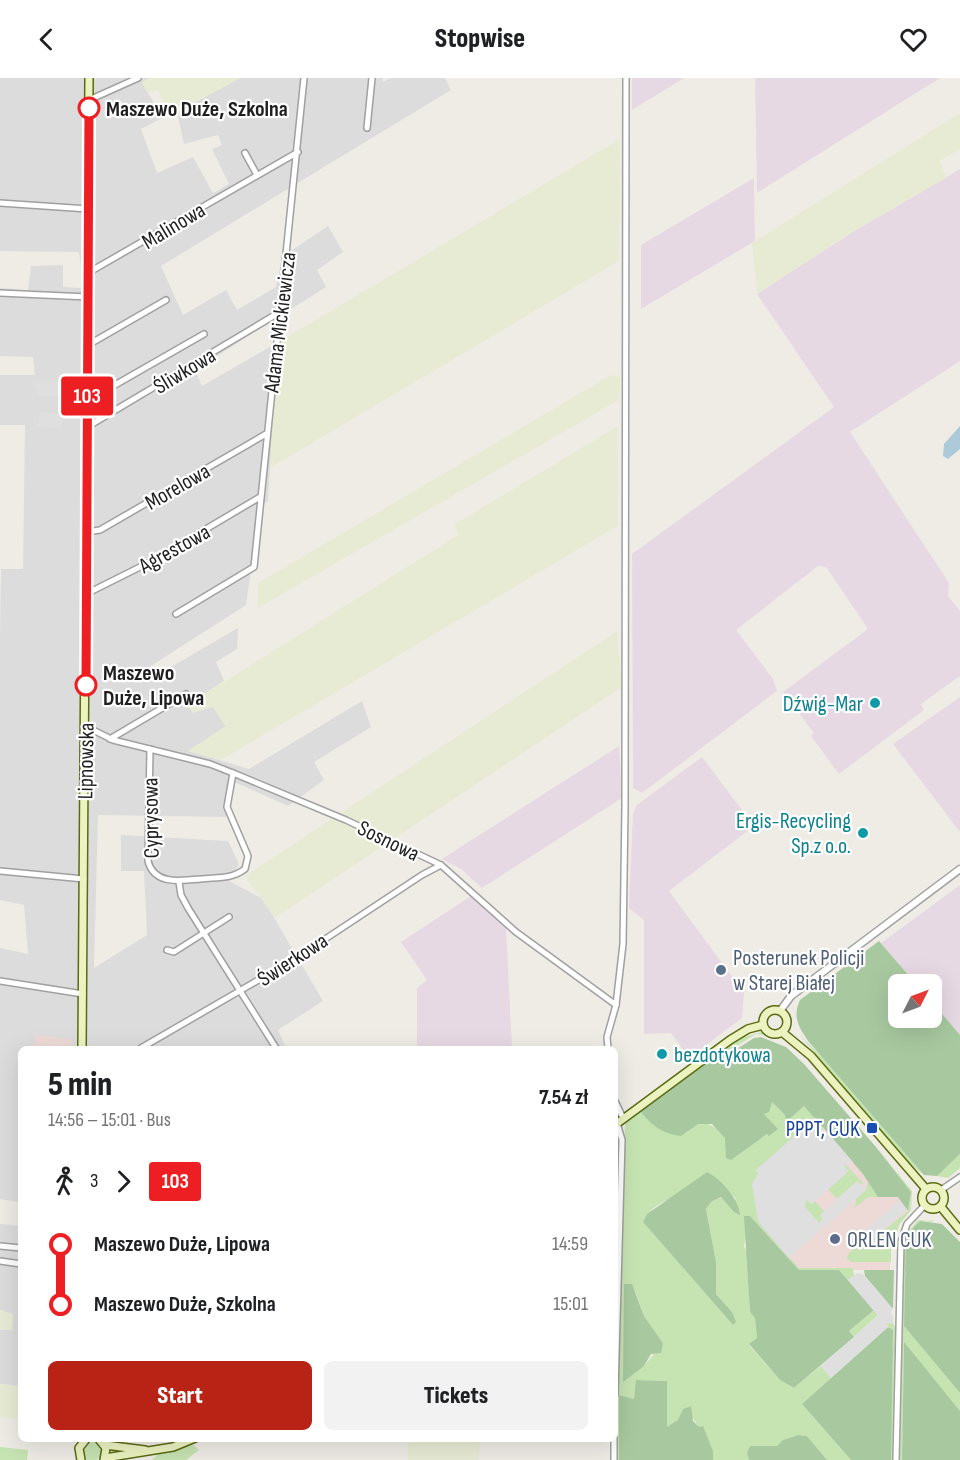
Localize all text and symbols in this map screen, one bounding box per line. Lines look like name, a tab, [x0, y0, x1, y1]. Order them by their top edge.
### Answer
icon: back	[30, 23, 63, 56]
text: Stopwise	[435, 23, 525, 55]
icon: heart	[897, 23, 930, 56]
place label: Maszewo Duże, Szkolna	[106, 96, 288, 123]
marker: Maszewo Duże, Szkolna	[78, 97, 100, 119]
street label: Malinowa	[137, 197, 210, 256]
street label: Adama Mickiewicza	[258, 250, 303, 395]
street label: Śliwkowa	[149, 342, 221, 400]
line badge: 103	[52, 376, 122, 416]
text: 103	[73, 384, 101, 409]
street label: Morelowa	[140, 458, 215, 517]
street label: Agrestowa	[133, 519, 215, 580]
place label: Maszewo Duże, Lipowa	[103, 660, 204, 712]
marker: Maszewo Duże, Lipowa	[75, 674, 97, 696]
place label: Dźwig-Mar	[783, 691, 863, 718]
marker: Dźwig-Mar	[868, 696, 882, 710]
street label: Lipnowska	[72, 722, 101, 800]
street label: Cyprysowa	[137, 777, 166, 859]
place label: Ergis-Recycling Sp.z o.o.	[736, 808, 851, 860]
street label: Sosnowa	[353, 815, 424, 868]
marker: Ergis-Recycling Sp.z o.o.	[856, 826, 870, 840]
street label: Świerkowa	[252, 928, 333, 993]
place label: Posterunek Policji w Starej Białej	[733, 945, 864, 997]
marker: Posterunek Policji w Starej Białej	[714, 963, 728, 977]
north arrow	[888, 974, 942, 1028]
map controls	[888, 974, 942, 1028]
place label: bezdotykowa	[674, 1042, 771, 1069]
marker: bezdotykowa	[655, 1047, 669, 1061]
text: 5 min	[48, 1065, 112, 1105]
text: 7.54 zł	[539, 1084, 588, 1111]
text: 14:56 – 15:01 · Bus	[48, 1108, 171, 1132]
place label: PPPT, CUK	[786, 1116, 860, 1143]
marker: PPPT, CUK	[865, 1121, 879, 1135]
icon: walk	[48, 1165, 81, 1198]
icon: forward	[107, 1165, 140, 1198]
text: 3	[90, 1169, 98, 1193]
text: 103	[161, 1169, 189, 1194]
place label: ORLEN CUK	[847, 1227, 932, 1254]
text: Maszewo Duże, Lipowa	[94, 1231, 270, 1258]
text: 14:59	[552, 1232, 588, 1256]
marker: ORLEN CUK	[828, 1232, 842, 1246]
text: Maszewo Duże, Szkolna	[94, 1291, 276, 1318]
text: 15:01	[553, 1292, 588, 1316]
button: Start	[48, 1361, 312, 1430]
button: Tickets	[324, 1361, 588, 1430]

